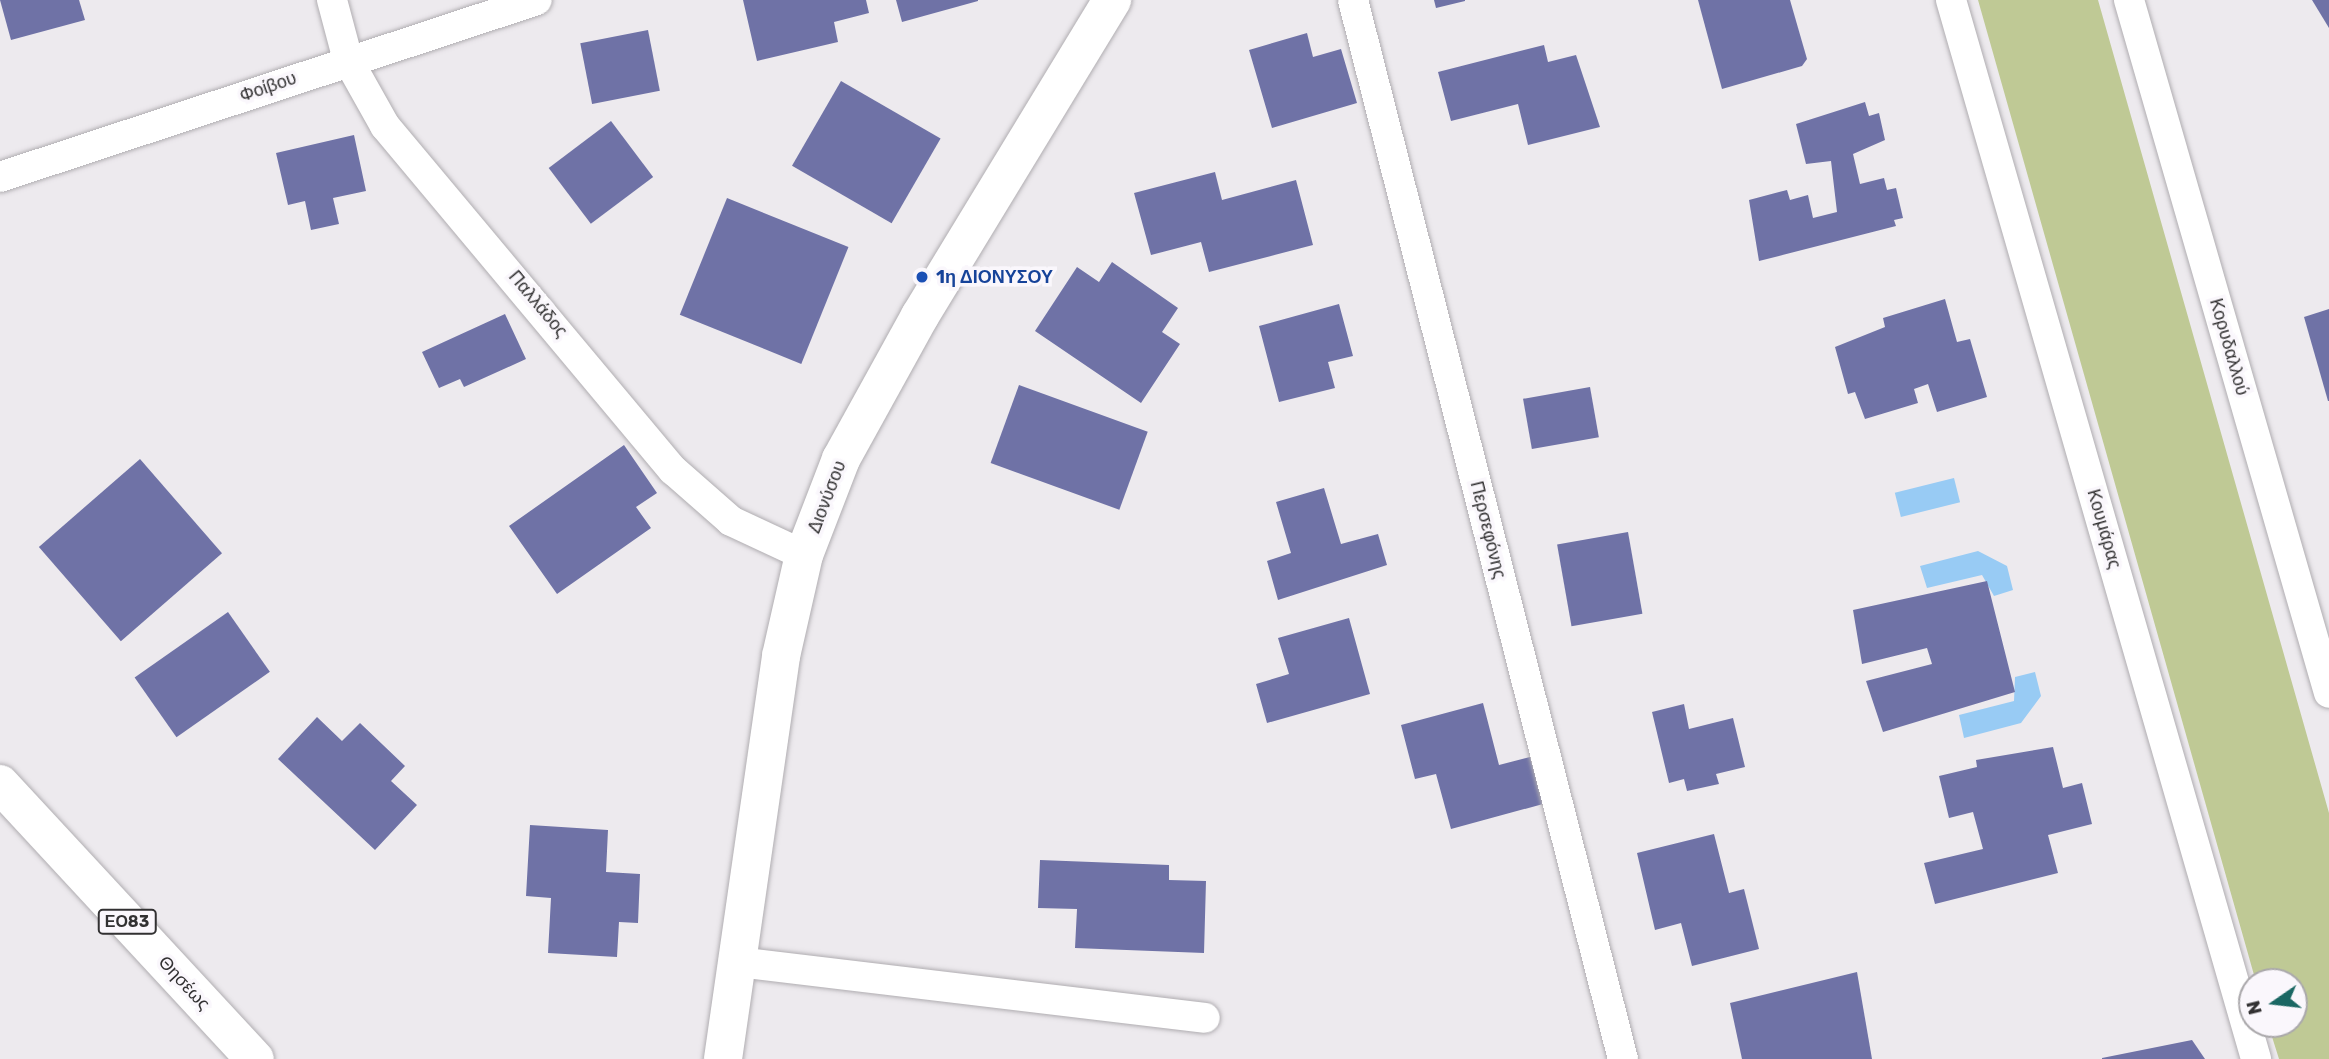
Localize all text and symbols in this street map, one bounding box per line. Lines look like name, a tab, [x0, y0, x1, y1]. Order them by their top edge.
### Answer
street label: Φοίβου	[237, 67, 299, 107]
street label: Παλλάδος	[504, 266, 572, 342]
place label: 1η ΔΙΟΝΥΣΟΥ	[936, 266, 1053, 288]
marker: 1η ΔΙΟΝΥΣΟΥ	[914, 269, 930, 285]
street label: Κορυδαλλού	[2205, 296, 2253, 398]
street label: Διονύσου	[803, 458, 851, 536]
street label: Περσεφόνης	[1465, 479, 1511, 581]
street label: Κουμάρας	[2082, 487, 2126, 571]
road number: ΕΟ83	[97, 910, 157, 934]
street label: Θησέως	[154, 952, 214, 1014]
north arrow	[2238, 968, 2308, 1038]
text: N	[2241, 998, 2267, 1017]

